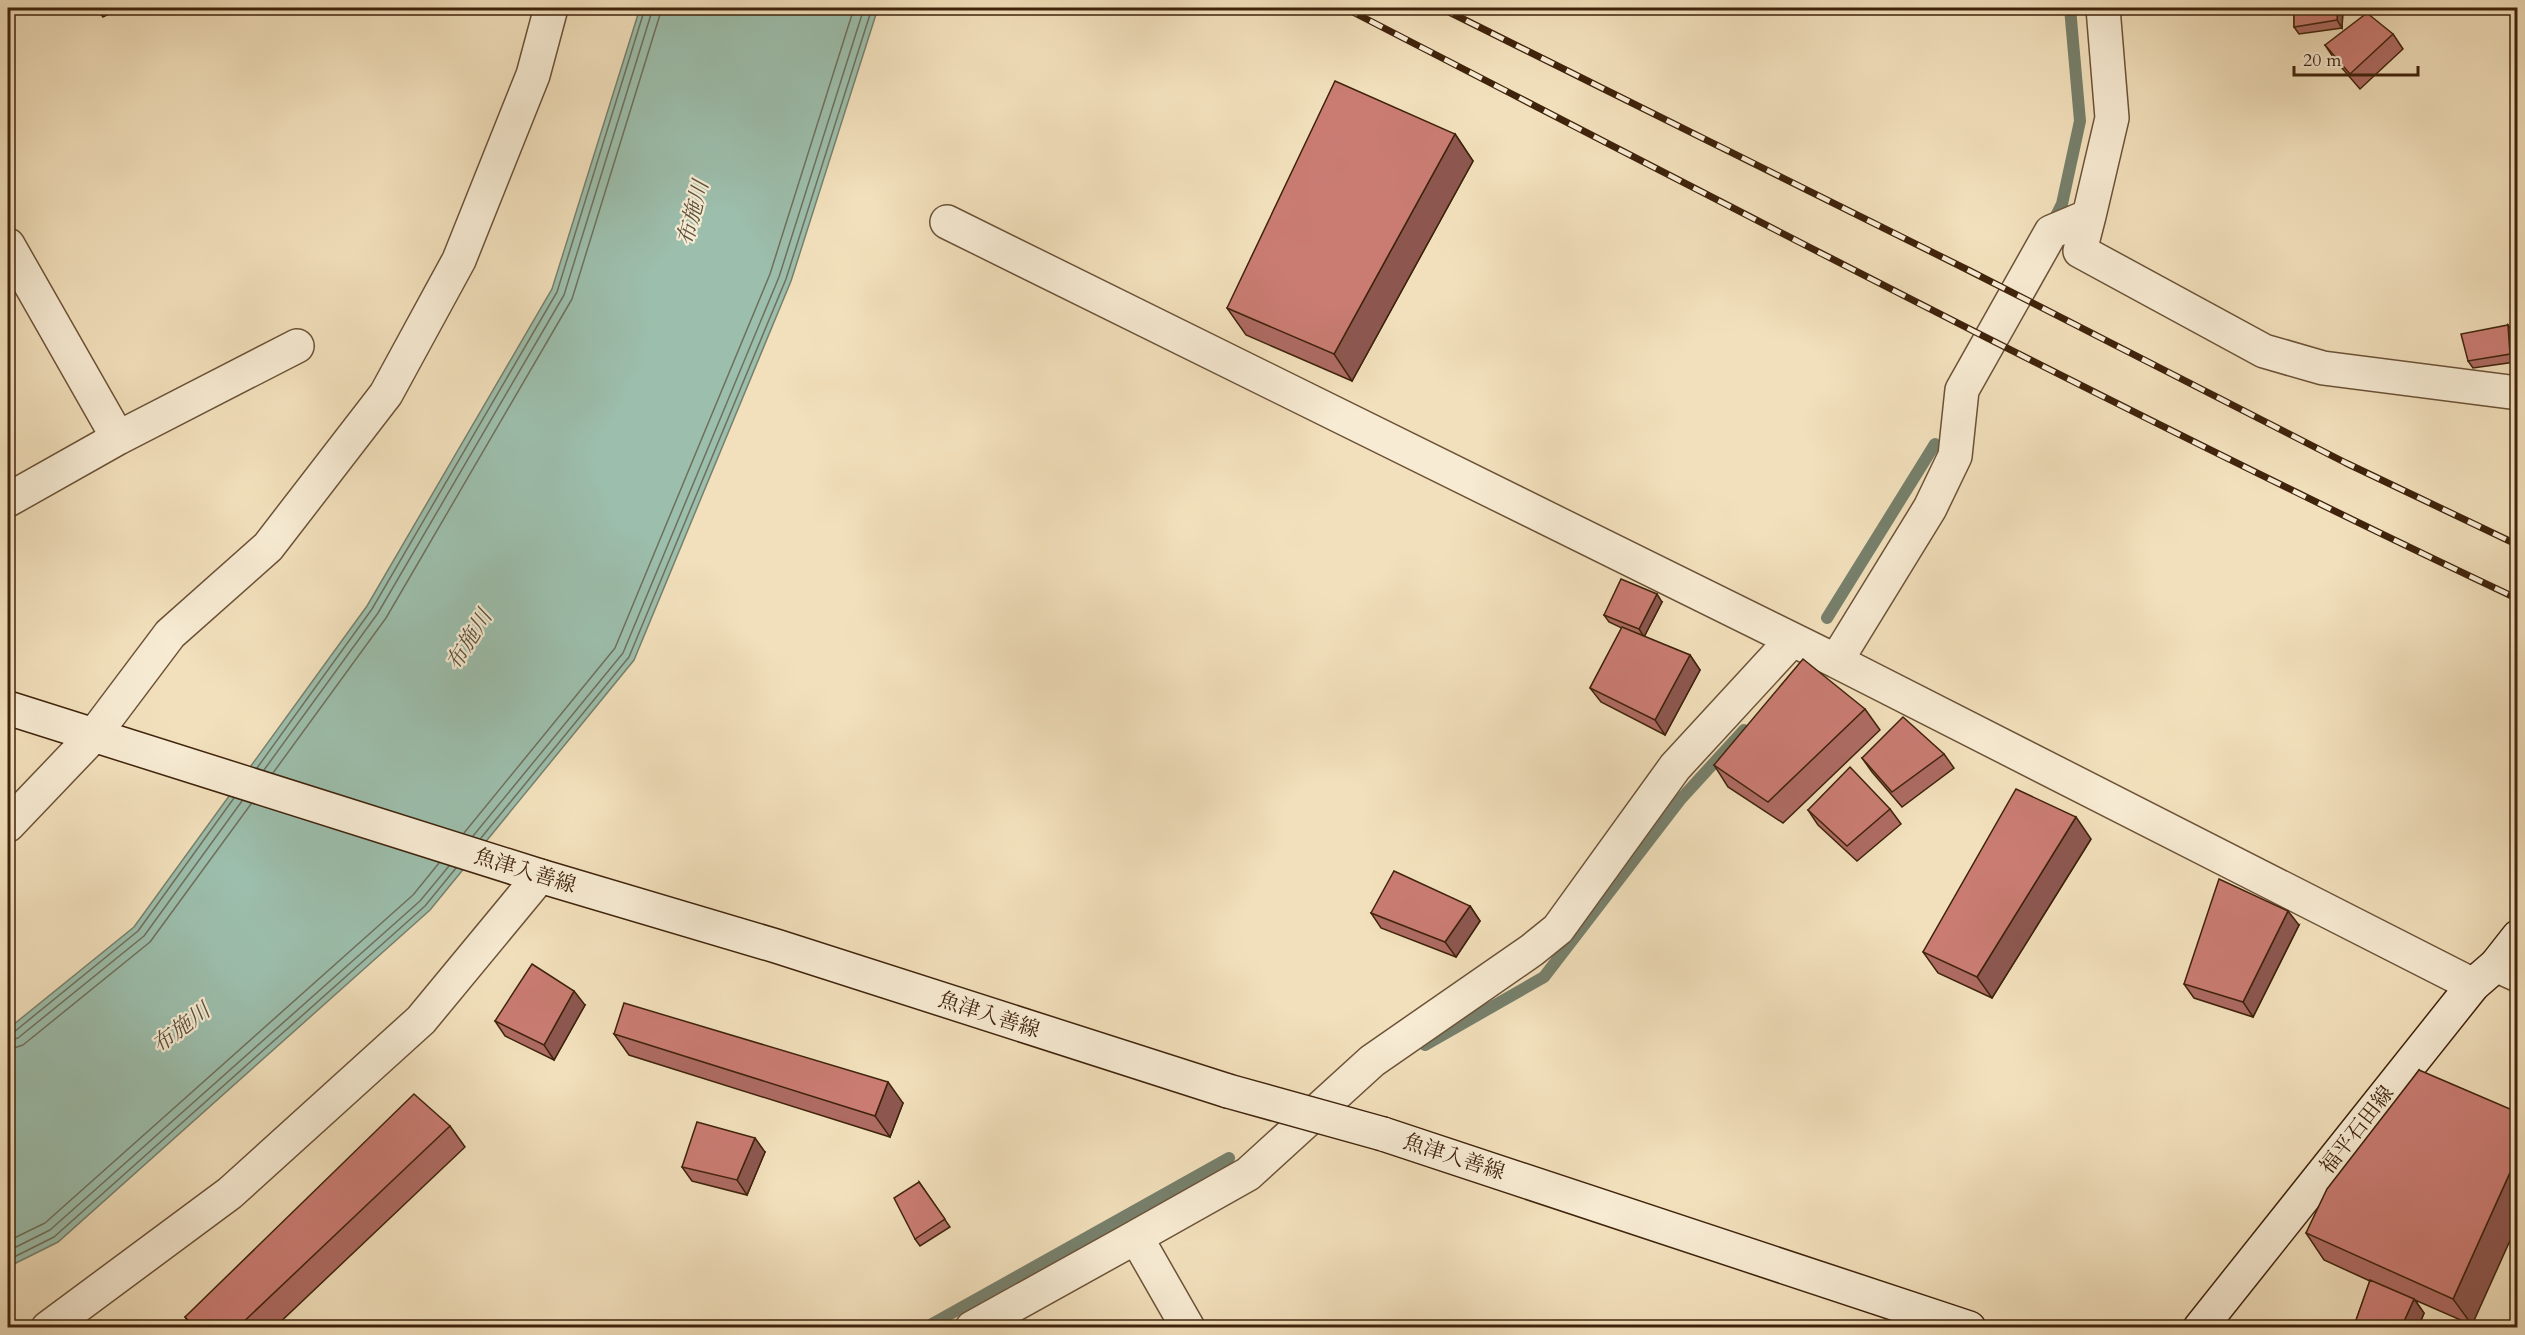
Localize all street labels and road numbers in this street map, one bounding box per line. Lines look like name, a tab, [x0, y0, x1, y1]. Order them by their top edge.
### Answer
street label: 魚津入善線	[471, 842, 579, 900]
street label: 魚津入善線	[935, 985, 1043, 1045]
street label: 福平石田線	[2313, 1080, 2401, 1180]
street label: 魚津入善線	[1400, 1127, 1508, 1187]

